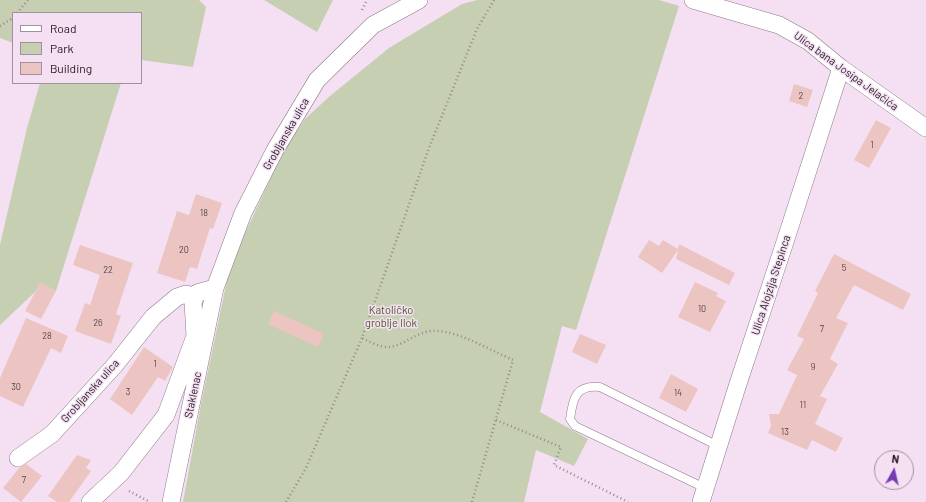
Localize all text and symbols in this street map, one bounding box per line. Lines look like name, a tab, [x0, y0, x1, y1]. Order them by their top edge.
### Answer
legend	[12, 12, 142, 84]
text: Road	[50, 21, 77, 35]
street label: Ulica bana Josipa Jelačića	[791, 29, 901, 113]
text: Park	[50, 41, 74, 55]
text: Building	[50, 61, 92, 75]
house number: 2	[799, 91, 803, 101]
street label: Grobljanska ulica	[260, 96, 312, 172]
house number: 1	[870, 140, 874, 150]
house number: 18	[200, 208, 208, 218]
street label: Ulica Alojzija Stepinca	[749, 233, 793, 337]
house number: 20	[179, 245, 189, 255]
house number: 5	[842, 263, 846, 273]
house number: 22	[103, 265, 113, 275]
park label: Katoličko groblje Ilok	[365, 303, 417, 329]
house number: 10	[698, 304, 706, 314]
house number: 26	[93, 318, 103, 328]
house number: 7	[820, 324, 824, 334]
house number: 28	[42, 331, 52, 341]
street label: Grobljanska ulica	[58, 357, 122, 425]
house number: 1	[153, 359, 157, 369]
house number: 9	[811, 362, 815, 372]
street label: Staklenac	[182, 371, 204, 419]
house number: 30	[11, 382, 21, 392]
house number: 3	[126, 387, 130, 397]
house number: 14	[674, 388, 682, 398]
house number: 11	[800, 400, 806, 410]
house number: 13	[781, 427, 789, 437]
north arrow	[874, 450, 914, 490]
text: N	[891, 452, 900, 466]
house number: 7	[22, 475, 26, 485]

